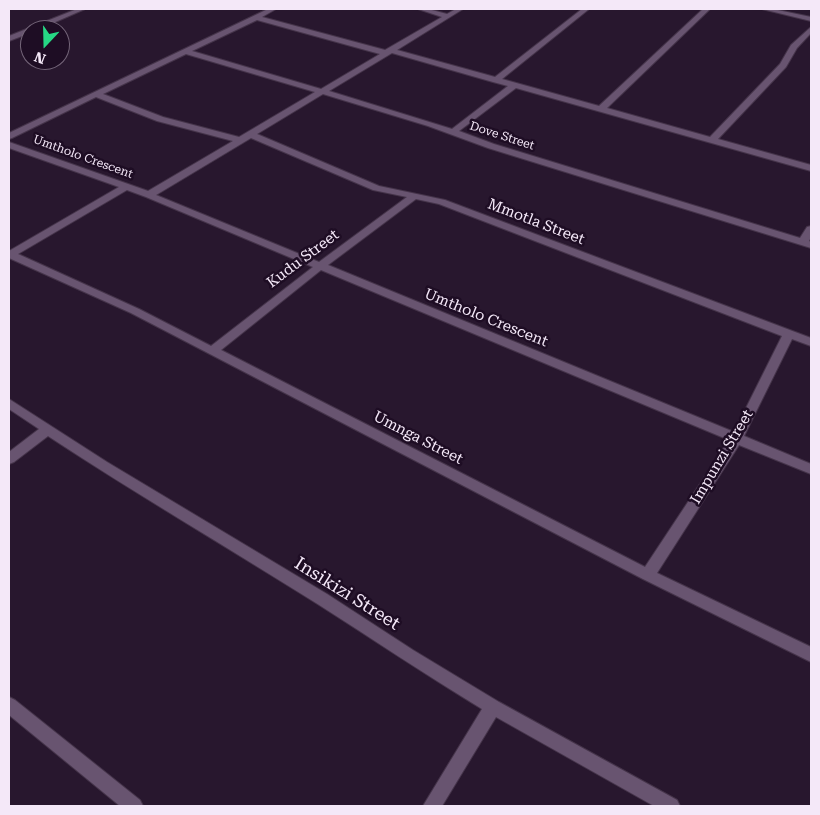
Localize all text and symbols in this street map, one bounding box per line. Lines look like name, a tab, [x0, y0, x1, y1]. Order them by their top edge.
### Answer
north arrow	[20, 20, 70, 70]
text: N	[32, 49, 48, 67]
street label: Dove Street	[468, 119, 536, 153]
street label: Umtholo Crescent	[31, 132, 135, 182]
street label: Mmotla Street	[485, 195, 587, 249]
street label: Kudu Street	[263, 226, 343, 292]
street label: Umtholo Crescent	[422, 285, 550, 351]
street label: Impunzi Street	[687, 407, 757, 507]
street label: Umnga Street	[370, 408, 466, 468]
street label: Insikizi Street	[290, 553, 404, 635]

